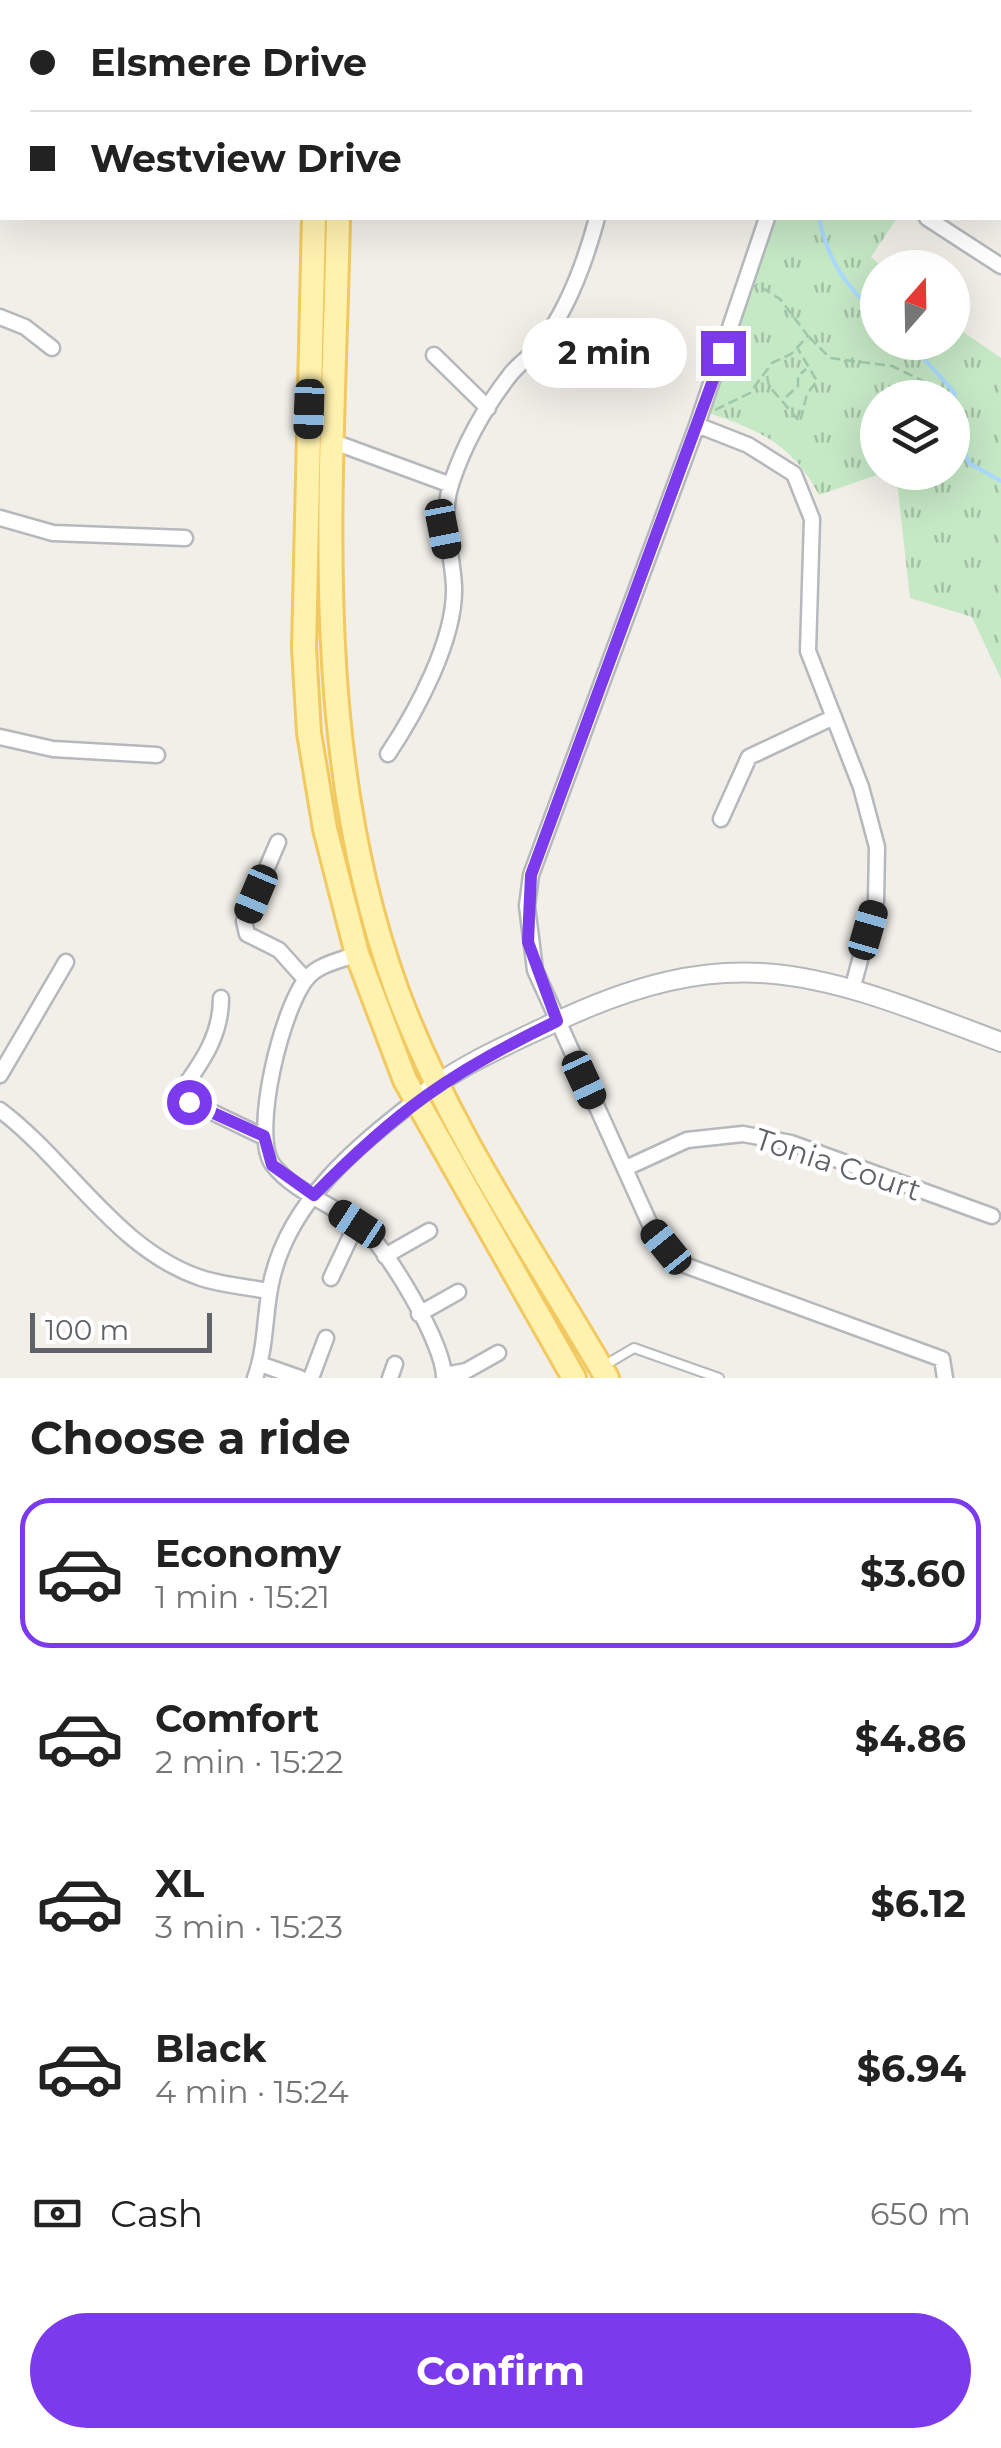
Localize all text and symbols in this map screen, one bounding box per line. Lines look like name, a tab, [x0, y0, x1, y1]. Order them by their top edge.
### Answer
text: Elsmere Drive	[90, 39, 367, 86]
text: Westview Drive	[90, 135, 402, 182]
north arrow	[860, 250, 970, 360]
map controls	[860, 250, 970, 490]
callout: 2 min	[523, 318, 688, 388]
route end	[701, 331, 746, 376]
text: 2 min	[558, 333, 651, 372]
car	[293, 378, 325, 440]
button: layers	[860, 380, 970, 490]
car	[423, 497, 463, 561]
car	[230, 861, 282, 927]
car	[845, 897, 891, 963]
car	[558, 1046, 610, 1114]
route start	[167, 1080, 212, 1125]
street label: Tonia Court	[750, 1120, 926, 1209]
car	[324, 1195, 390, 1253]
car	[635, 1214, 697, 1280]
scale bar	[30, 1308, 212, 1352]
text: 100 m	[45, 1313, 129, 1347]
text: Choose a ride	[30, 1410, 351, 1465]
icon: car	[35, 1528, 125, 1618]
text: Economy	[155, 1530, 341, 1577]
text: $3.60	[860, 1550, 966, 1597]
text: 1 min · 15:21	[155, 1577, 330, 1616]
icon: car	[35, 1693, 125, 1783]
text: Comfort	[155, 1695, 319, 1742]
text: $4.86	[855, 1715, 966, 1762]
text: 2 min · 15:22	[155, 1742, 343, 1781]
icon: car	[35, 1858, 125, 1948]
text: XL	[155, 1860, 204, 1907]
text: $6.12	[871, 1880, 966, 1927]
text: 3 min · 15:23	[155, 1907, 343, 1946]
icon: car	[35, 2023, 125, 2113]
text: Black	[155, 2025, 266, 2072]
text: $6.94	[857, 2045, 966, 2092]
text: 4 min · 15:24	[155, 2072, 349, 2111]
icon: cash	[30, 2186, 85, 2241]
text: Cash	[110, 2190, 203, 2237]
text: 650 m	[870, 2194, 971, 2233]
button: Confirm	[30, 2313, 971, 2428]

